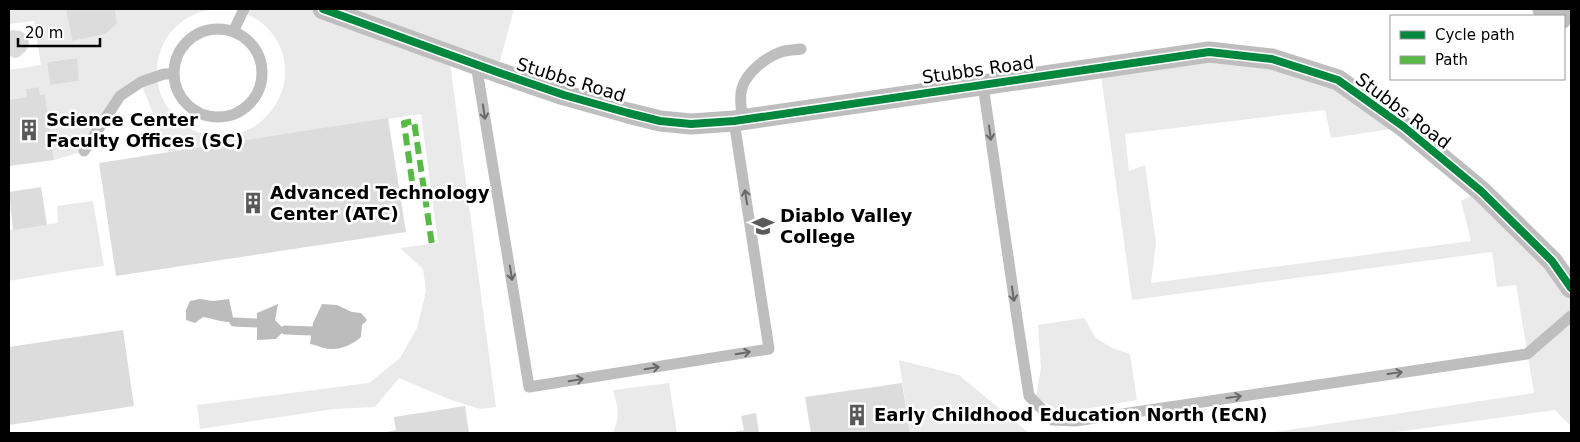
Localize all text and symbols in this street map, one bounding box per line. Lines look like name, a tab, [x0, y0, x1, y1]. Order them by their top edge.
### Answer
scale bar	[18, 15, 100, 47]
legend	[1390, 15, 1565, 80]
text: 20 m	[25, 24, 63, 42]
text: Cycle path	[1435, 26, 1515, 44]
street label: Stubbs Road	[921, 51, 1035, 88]
text: Path	[1435, 51, 1468, 69]
street label: Stubbs Road	[514, 53, 628, 106]
street label: Stubbs Road	[1352, 68, 1455, 153]
one-way arrow	[480, 104, 490, 120]
place label: Science Center Faculty Offices (SC)	[46, 109, 244, 151]
building icon: Science Center Faculty Offices (SC)	[16, 117, 42, 143]
one-way arrow	[985, 125, 995, 141]
place label: Advanced Technology Center (ATC)	[270, 182, 490, 224]
building icon: Advanced Technology Center (ATC)	[240, 190, 266, 216]
one-way arrow	[741, 190, 751, 206]
place label: Diablo Valley College	[780, 205, 913, 247]
school or university icon: Diablo Valley College	[750, 213, 776, 239]
one-way arrow	[506, 264, 516, 280]
one-way arrow	[1008, 286, 1018, 302]
one-way arrow	[735, 348, 751, 358]
one-way arrow	[643, 362, 659, 372]
one-way arrow	[1386, 368, 1402, 378]
one-way arrow	[567, 374, 583, 384]
one-way arrow	[1226, 392, 1242, 402]
building icon: Early Childhood Education North (ECN)	[844, 402, 870, 428]
place label: Early Childhood Education North (ECN)	[874, 404, 1268, 425]

